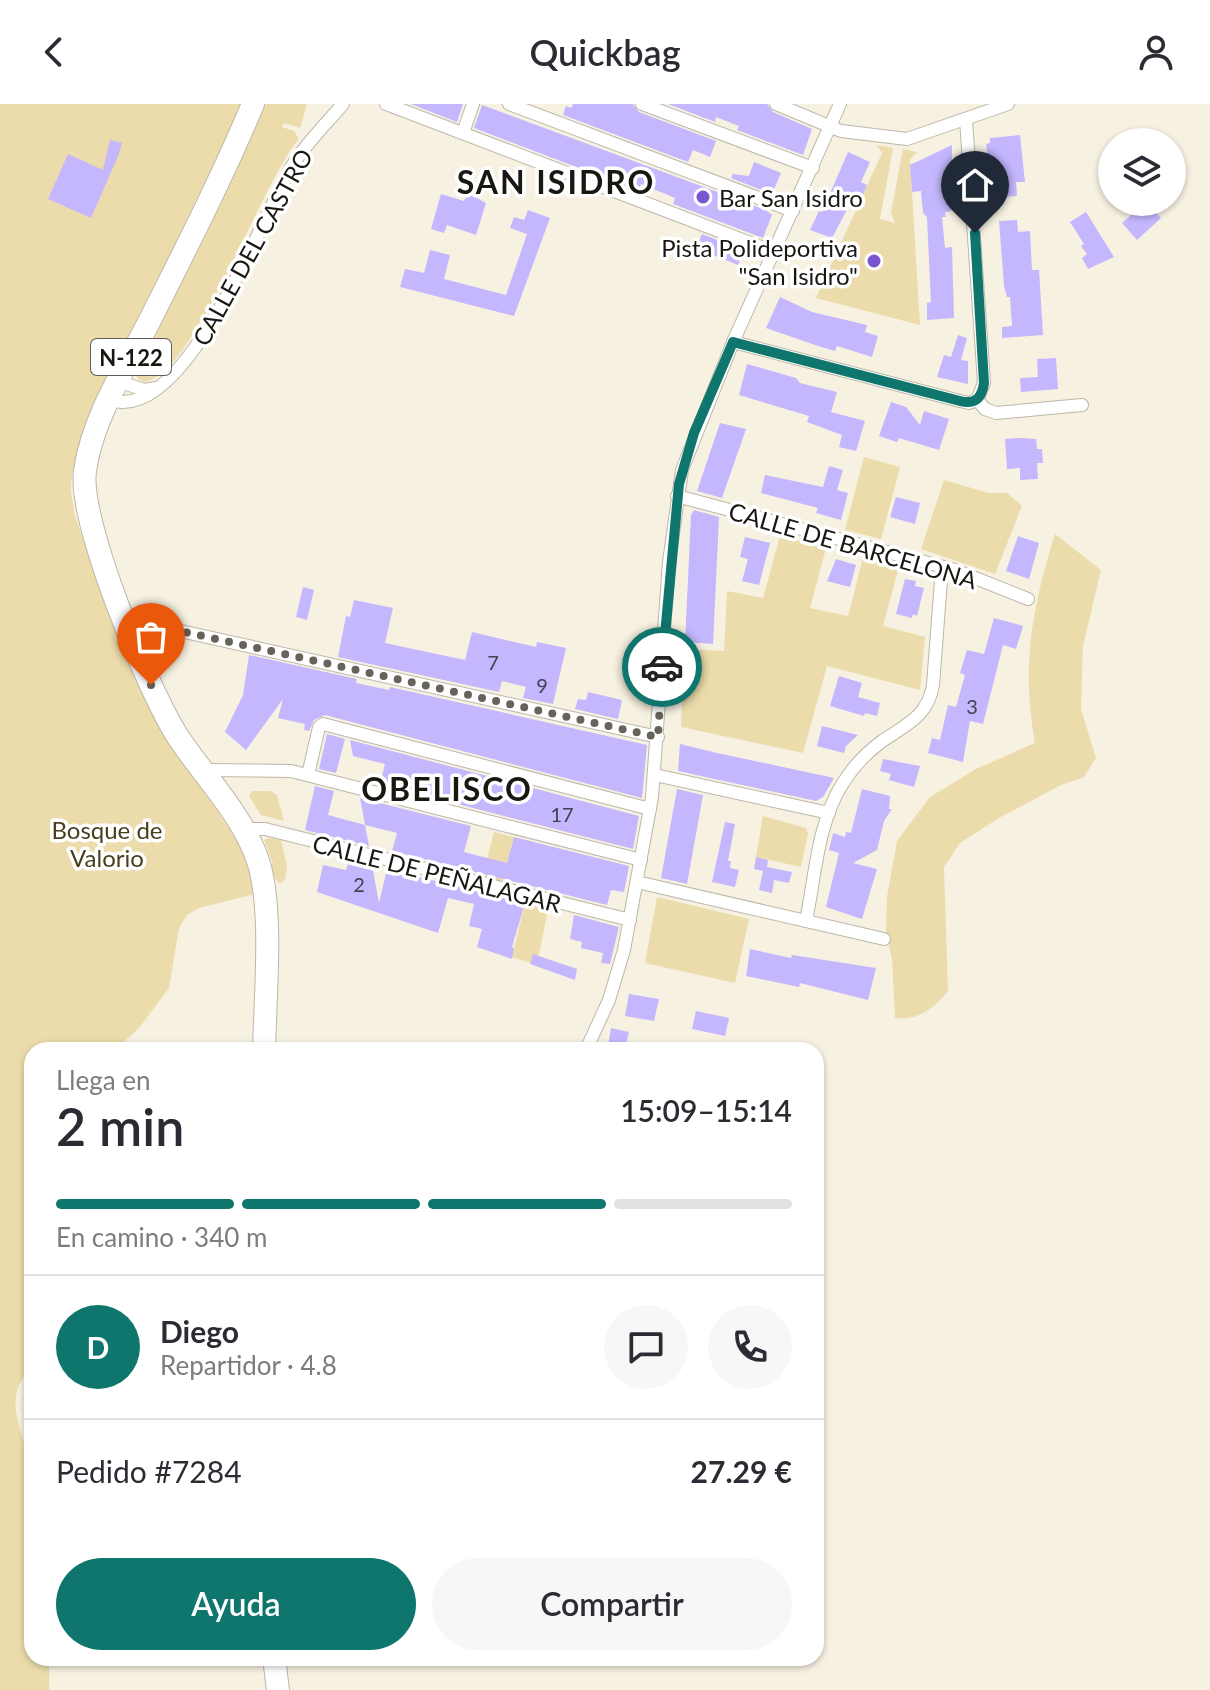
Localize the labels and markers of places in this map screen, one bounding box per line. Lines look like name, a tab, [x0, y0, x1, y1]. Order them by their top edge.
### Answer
pin	[941, 151, 1009, 233]
place label: Bar San Isidro	[719, 183, 863, 212]
marker: Bar San Isidro	[694, 188, 712, 206]
place label: Pista Polideportiva "San Isidro"	[661, 233, 858, 290]
marker: Pista Polideportiva "San Isidro"	[865, 252, 883, 270]
pin	[117, 603, 185, 685]

